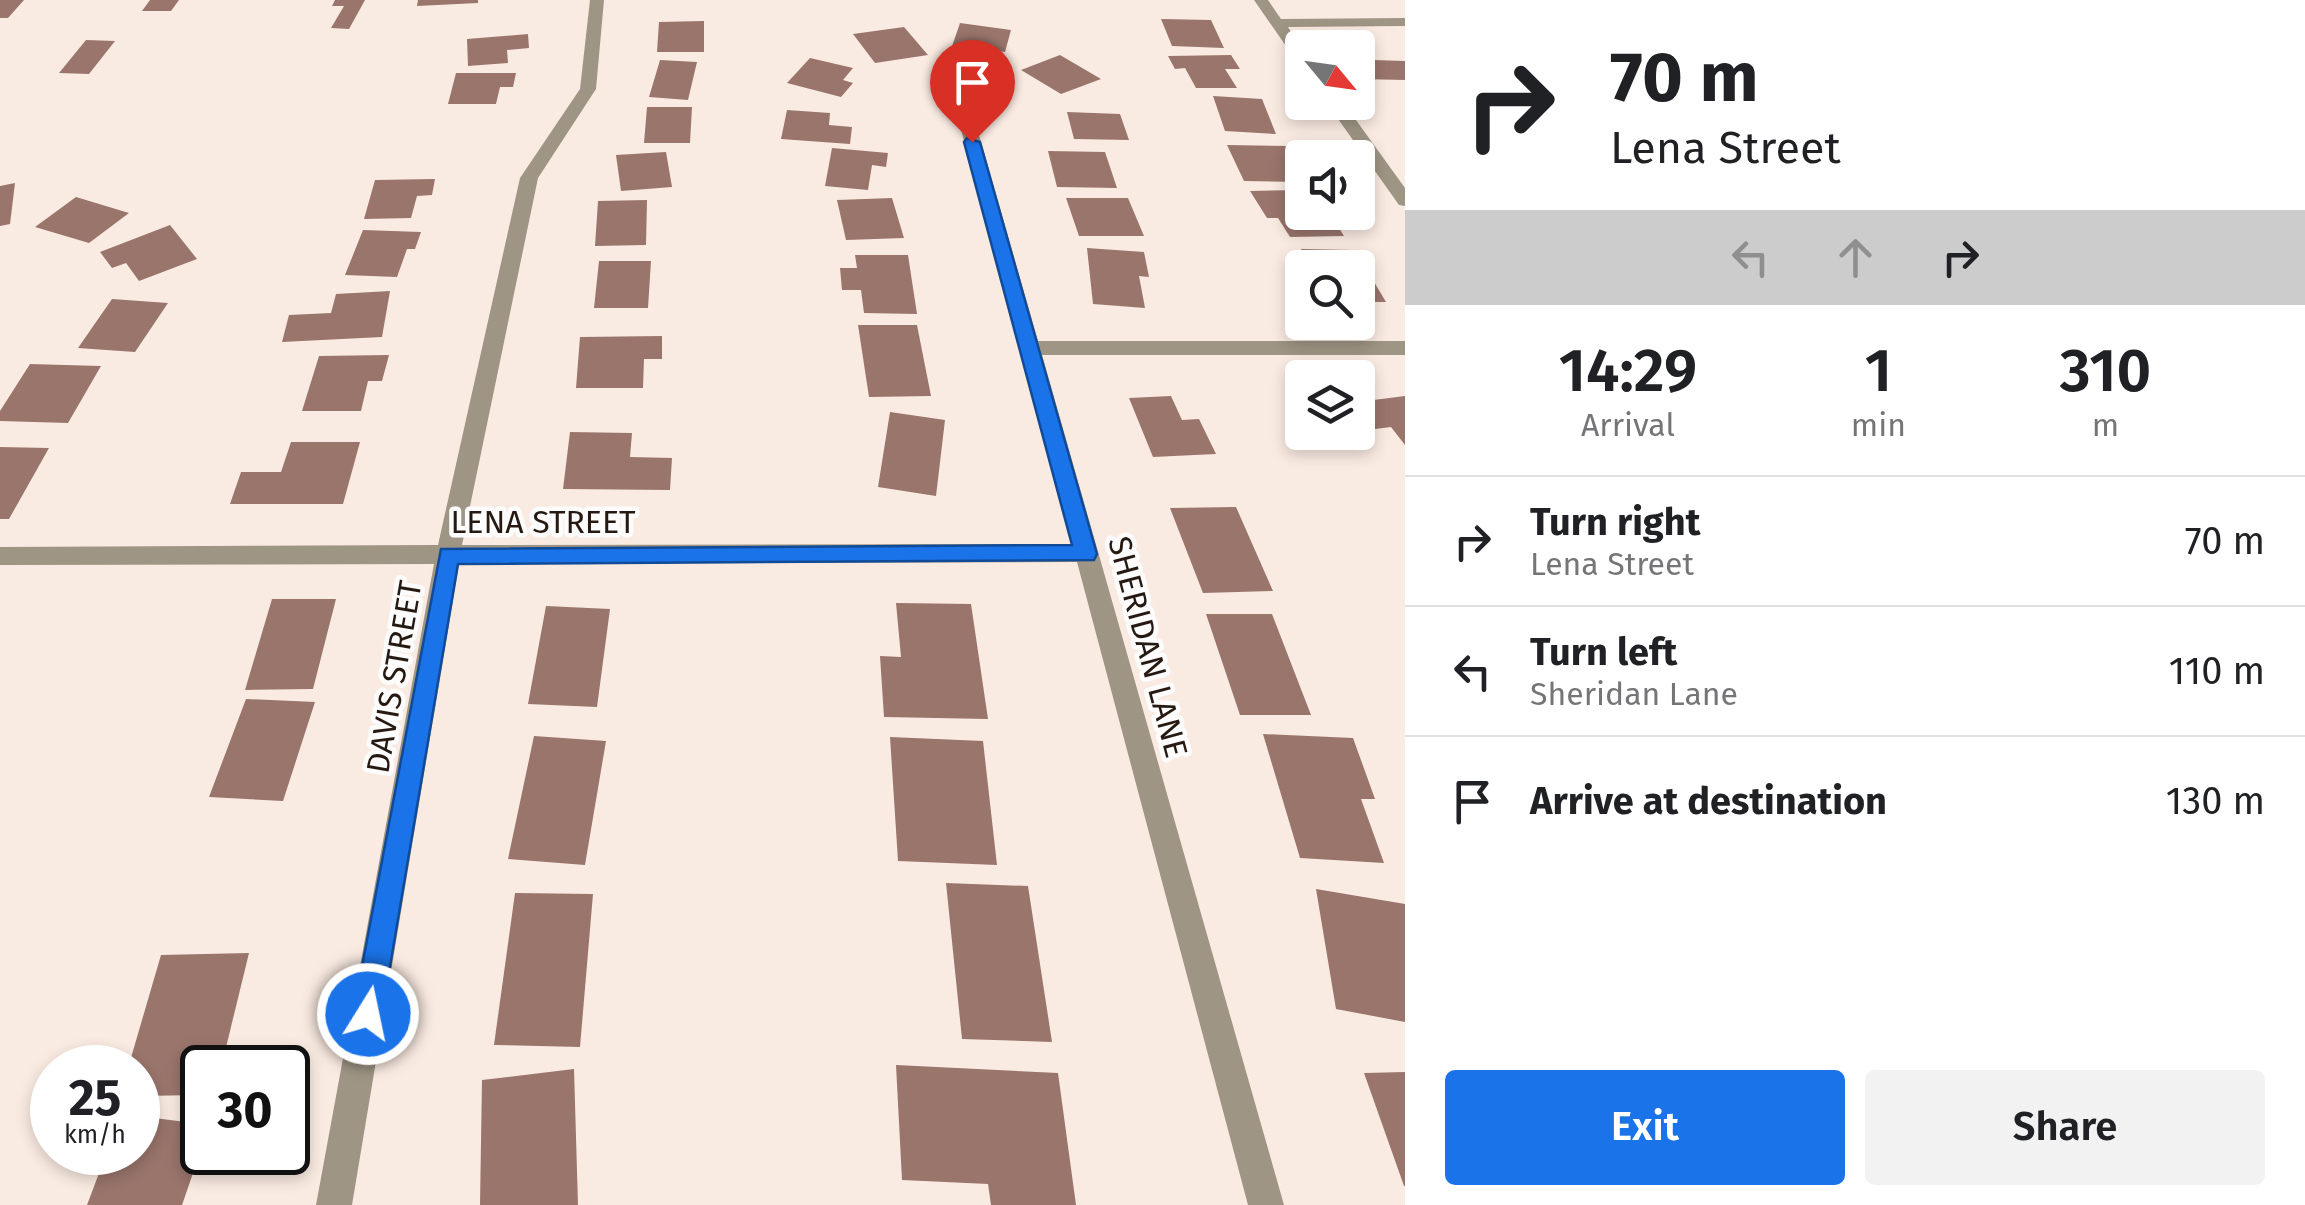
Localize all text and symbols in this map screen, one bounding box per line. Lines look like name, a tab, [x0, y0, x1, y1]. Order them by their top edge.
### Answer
north arrow	[1285, 30, 1375, 120]
map controls	[1285, 30, 1375, 450]
text: 70 m	[1610, 36, 1759, 120]
pin	[930, 40, 1015, 143]
icon: right	[1445, 40, 1575, 170]
icon: arrive	[945, 55, 1000, 110]
text: Lena Street	[1610, 121, 1841, 175]
button: sound	[1285, 140, 1375, 230]
icon: left	[1723, 230, 1778, 285]
icon: ahead	[1828, 230, 1883, 285]
icon: right	[1933, 230, 1988, 285]
button: search	[1285, 250, 1375, 340]
text: 14:29	[1559, 335, 1697, 407]
text: 1	[1865, 335, 1892, 407]
text: 310	[2060, 335, 2151, 407]
button: layers	[1285, 360, 1375, 450]
text: Arrival	[1581, 406, 1675, 444]
text: min	[1851, 406, 1906, 444]
text: m	[2092, 406, 2119, 444]
text: Turn right	[1530, 499, 1700, 545]
street label: LENA STREET	[450, 503, 636, 541]
icon: right	[1445, 514, 1500, 569]
text: 70 m	[2185, 518, 2265, 564]
street label: SHERIDAN LANE	[1100, 532, 1196, 762]
text: Lena Street	[1530, 545, 1694, 583]
street label: DAVIS STREET	[358, 577, 430, 776]
text: Turn left	[1530, 629, 1677, 675]
icon: left	[1445, 644, 1500, 699]
text: 110 m	[2169, 648, 2265, 694]
text: Sheridan Lane	[1530, 675, 1738, 713]
icon: arrive	[1445, 774, 1500, 829]
text: Arrive at destination	[1530, 778, 1887, 824]
text: 130 m	[2166, 778, 2265, 824]
position arrow	[316, 962, 420, 1066]
speed limit sign: 30	[180, 1045, 310, 1175]
text: 25	[69, 1068, 121, 1128]
button: Exit	[1445, 1070, 1845, 1185]
button: Share	[1865, 1070, 2265, 1185]
text: km/h	[64, 1120, 126, 1150]

